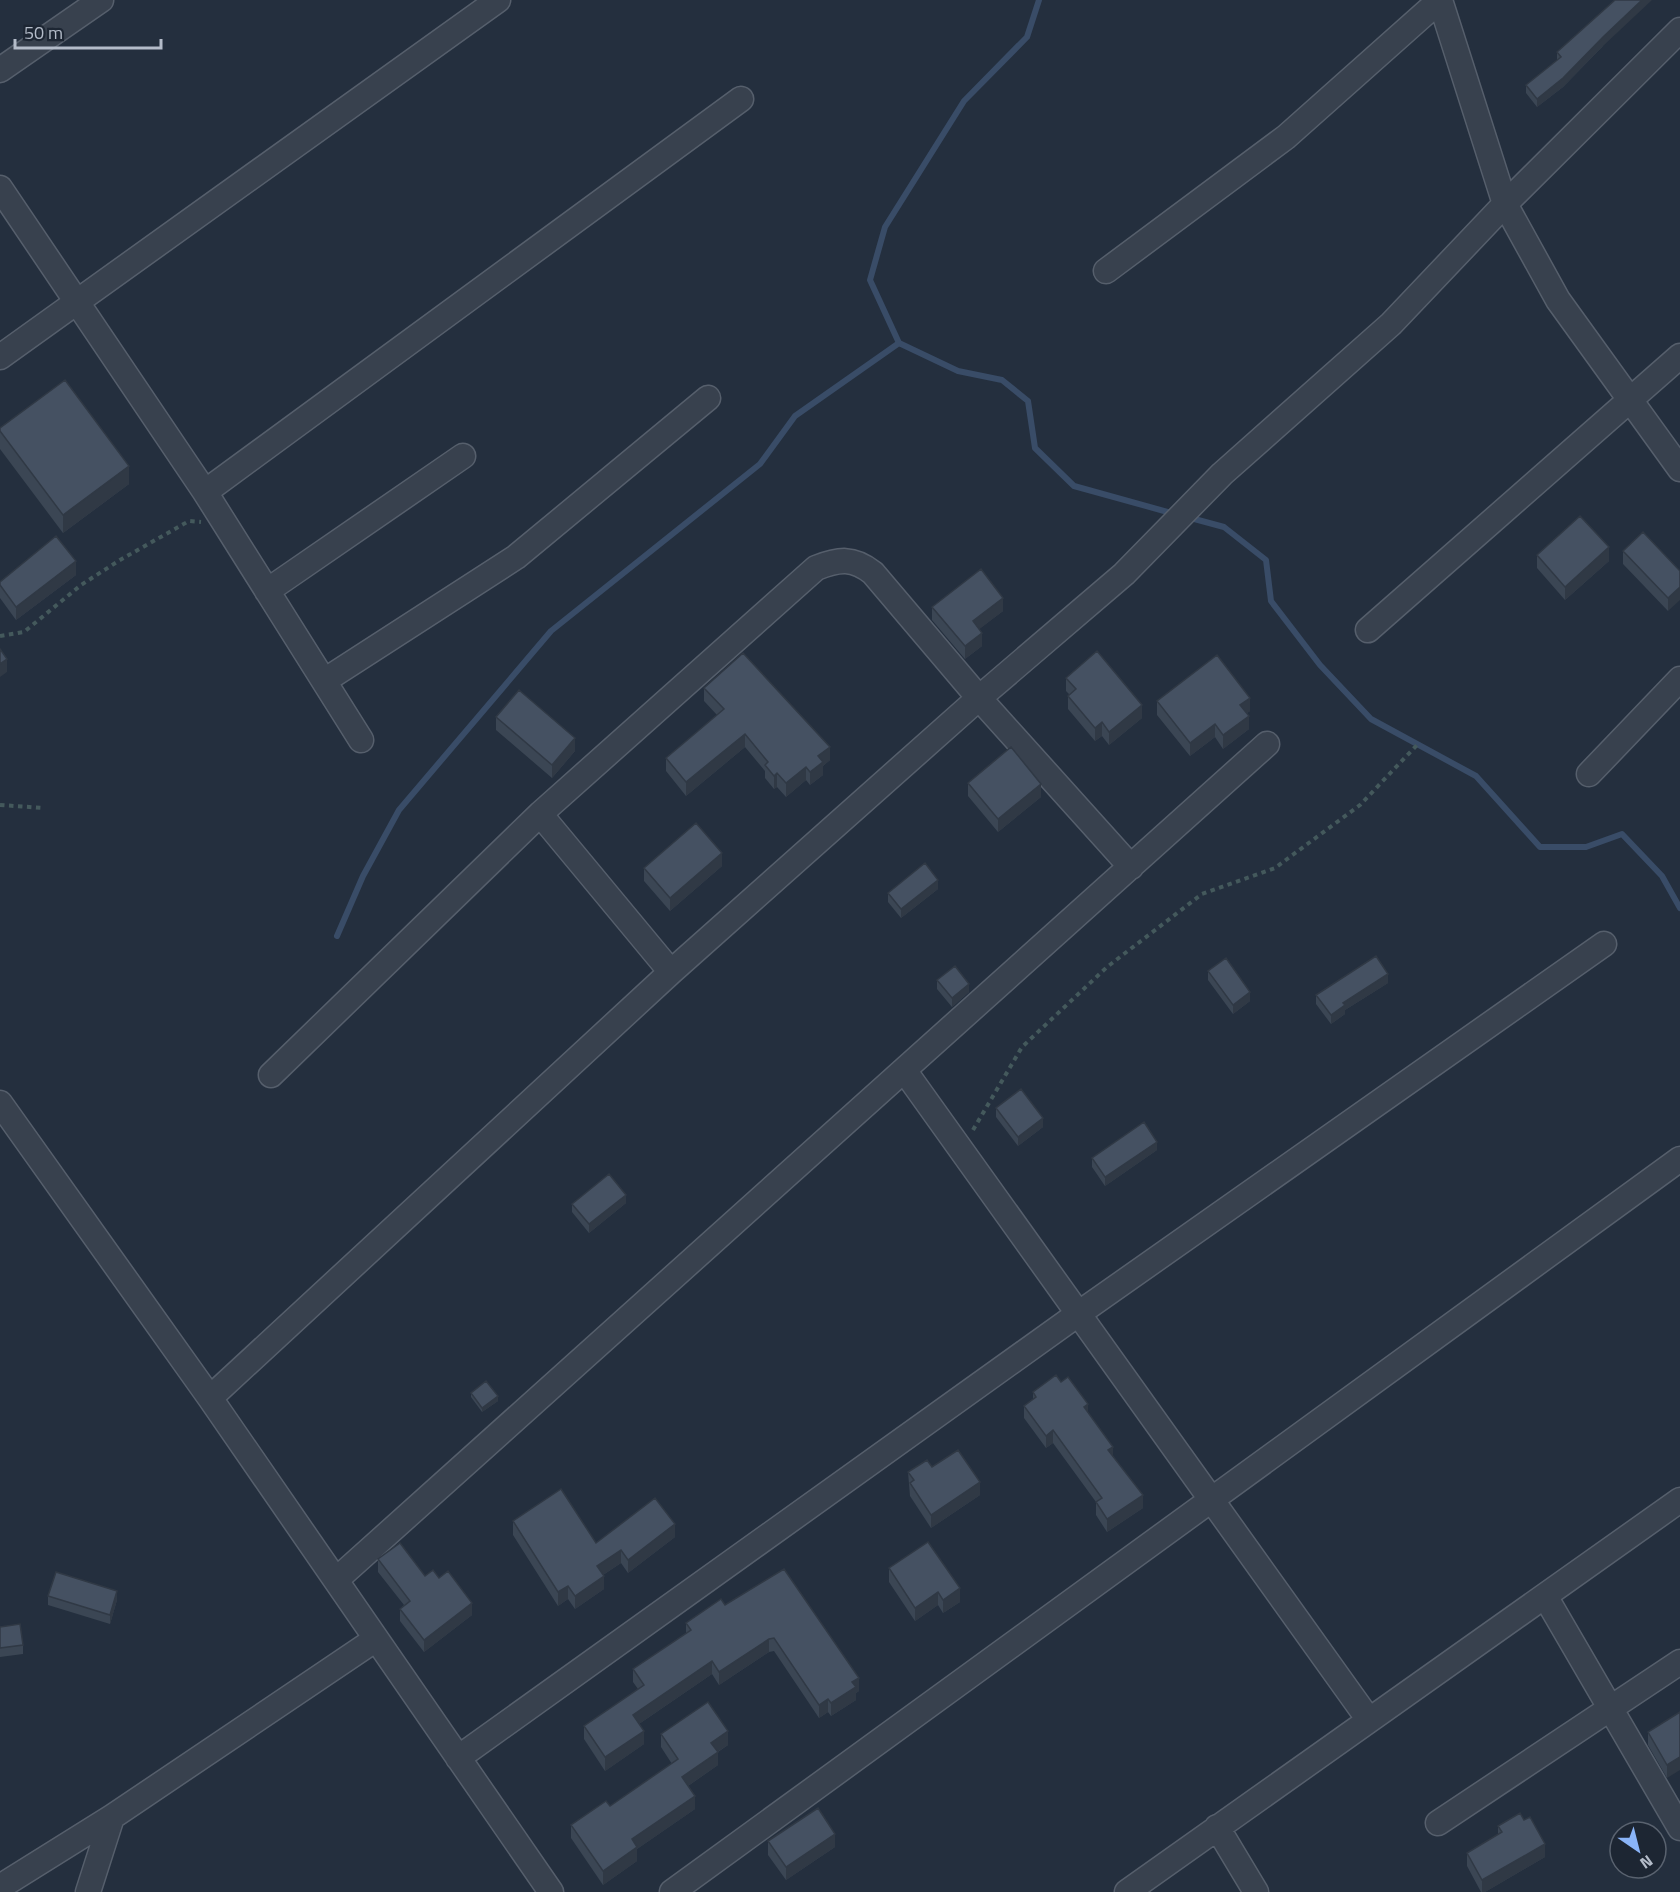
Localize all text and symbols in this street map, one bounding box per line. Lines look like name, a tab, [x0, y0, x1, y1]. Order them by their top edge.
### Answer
scale bar	[15, 12, 160, 50]
text: 50 m	[24, 19, 63, 46]
north arrow	[1608, 1820, 1668, 1880]
text: N	[1635, 1849, 1658, 1875]

